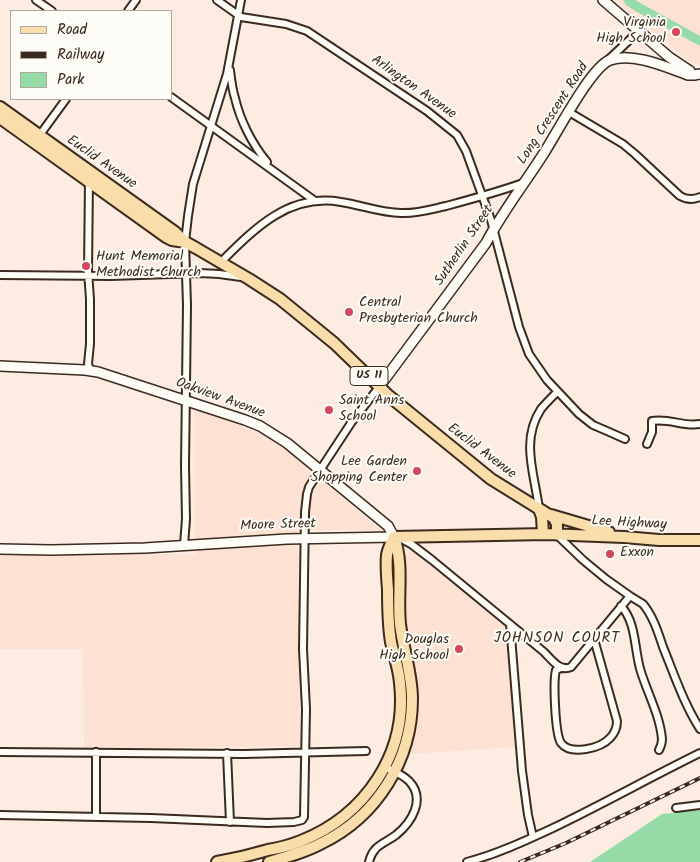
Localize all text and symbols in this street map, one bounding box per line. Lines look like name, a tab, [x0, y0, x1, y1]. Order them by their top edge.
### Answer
legend	[10, 10, 172, 100]
place label: Virginia High School	[596, 16, 666, 48]
text: Road	[57, 18, 87, 42]
marker: Virginia High School	[670, 26, 682, 38]
text: Railway	[57, 43, 104, 67]
street label: Arlington Avenue	[367, 52, 459, 124]
street label: Long Crescent Road	[515, 60, 593, 168]
text: Park	[57, 68, 84, 92]
street label: Euclid Avenue	[63, 133, 139, 193]
street label: Sutherlin Street	[432, 203, 498, 289]
place label: Hunt Memorial Methodist Church	[96, 250, 201, 282]
marker: Hunt Memorial Methodist Church	[80, 260, 92, 272]
place label: Central Presbyterian Church	[359, 296, 478, 328]
marker: Central Presbyterian Church	[343, 306, 355, 318]
road number: US 11	[350, 366, 388, 386]
street label: Oakview Avenue	[173, 375, 267, 423]
place label: Saint Anns School	[339, 394, 404, 427]
marker: Saint Anns School	[323, 404, 335, 416]
street label: Euclid Avenue	[443, 421, 519, 483]
place label: Lee Garden Shopping Center	[311, 455, 407, 488]
marker: Lee Garden Shopping Center	[411, 465, 423, 477]
street label: Lee Highway	[591, 514, 667, 534]
street label: Moore Street	[240, 516, 316, 536]
place label: Exxon	[620, 546, 654, 562]
marker: Exxon	[604, 548, 616, 560]
district label: JOHNSON COURT	[492, 630, 622, 648]
place label: Douglas High School	[379, 633, 449, 666]
marker: Douglas High School	[453, 643, 465, 655]

